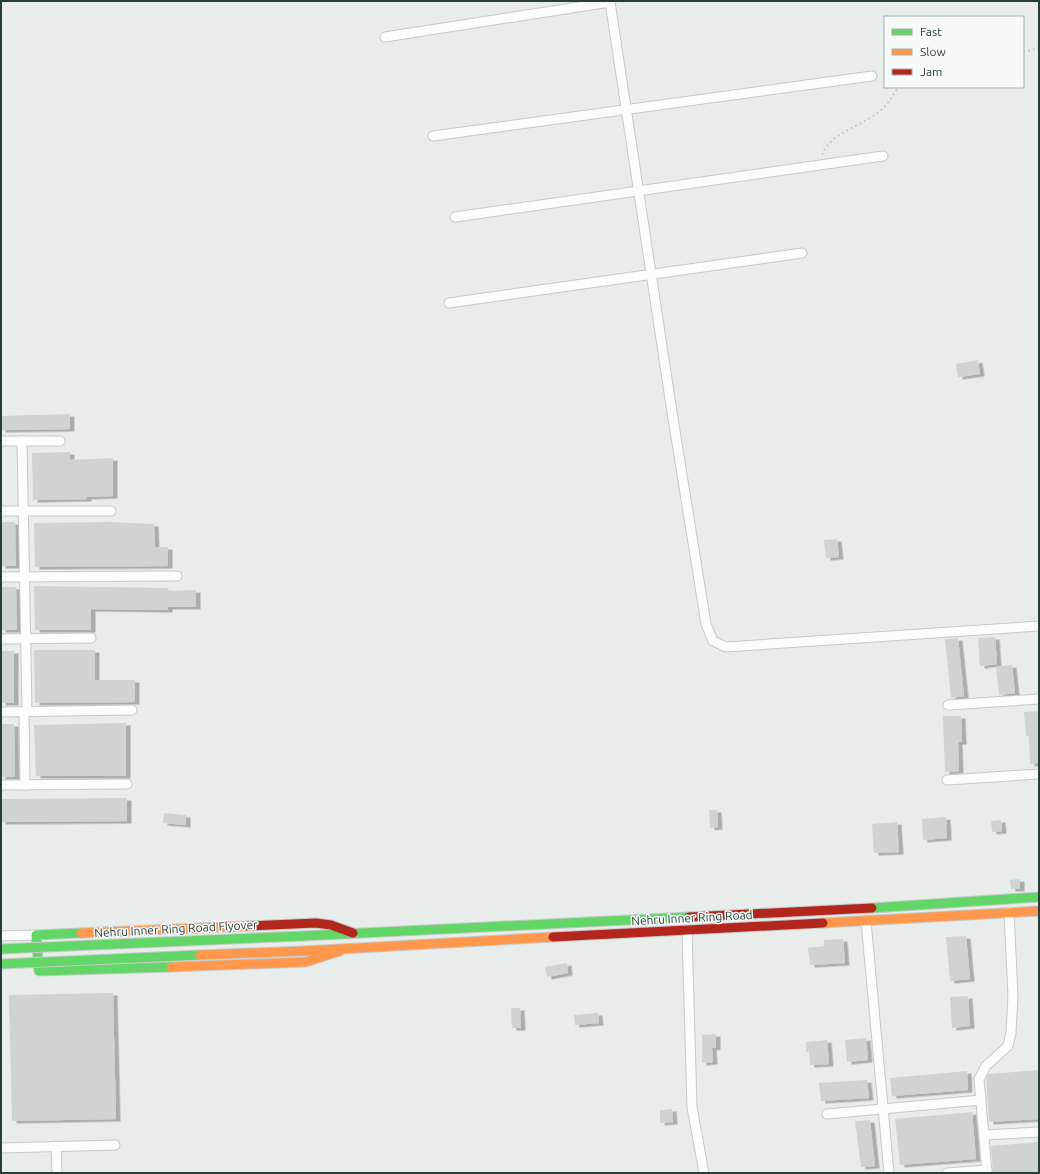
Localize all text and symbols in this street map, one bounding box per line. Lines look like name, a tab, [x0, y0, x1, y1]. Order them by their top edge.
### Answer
legend	[884, 16, 1024, 88]
text: Fast	[920, 25, 942, 38]
text: Slow	[920, 45, 946, 58]
text: Jam	[920, 65, 942, 78]
street label: Nehru Inner Ring Road	[631, 908, 753, 927]
street label: Nehru Inner Ring Road Flyover	[94, 918, 258, 939]

